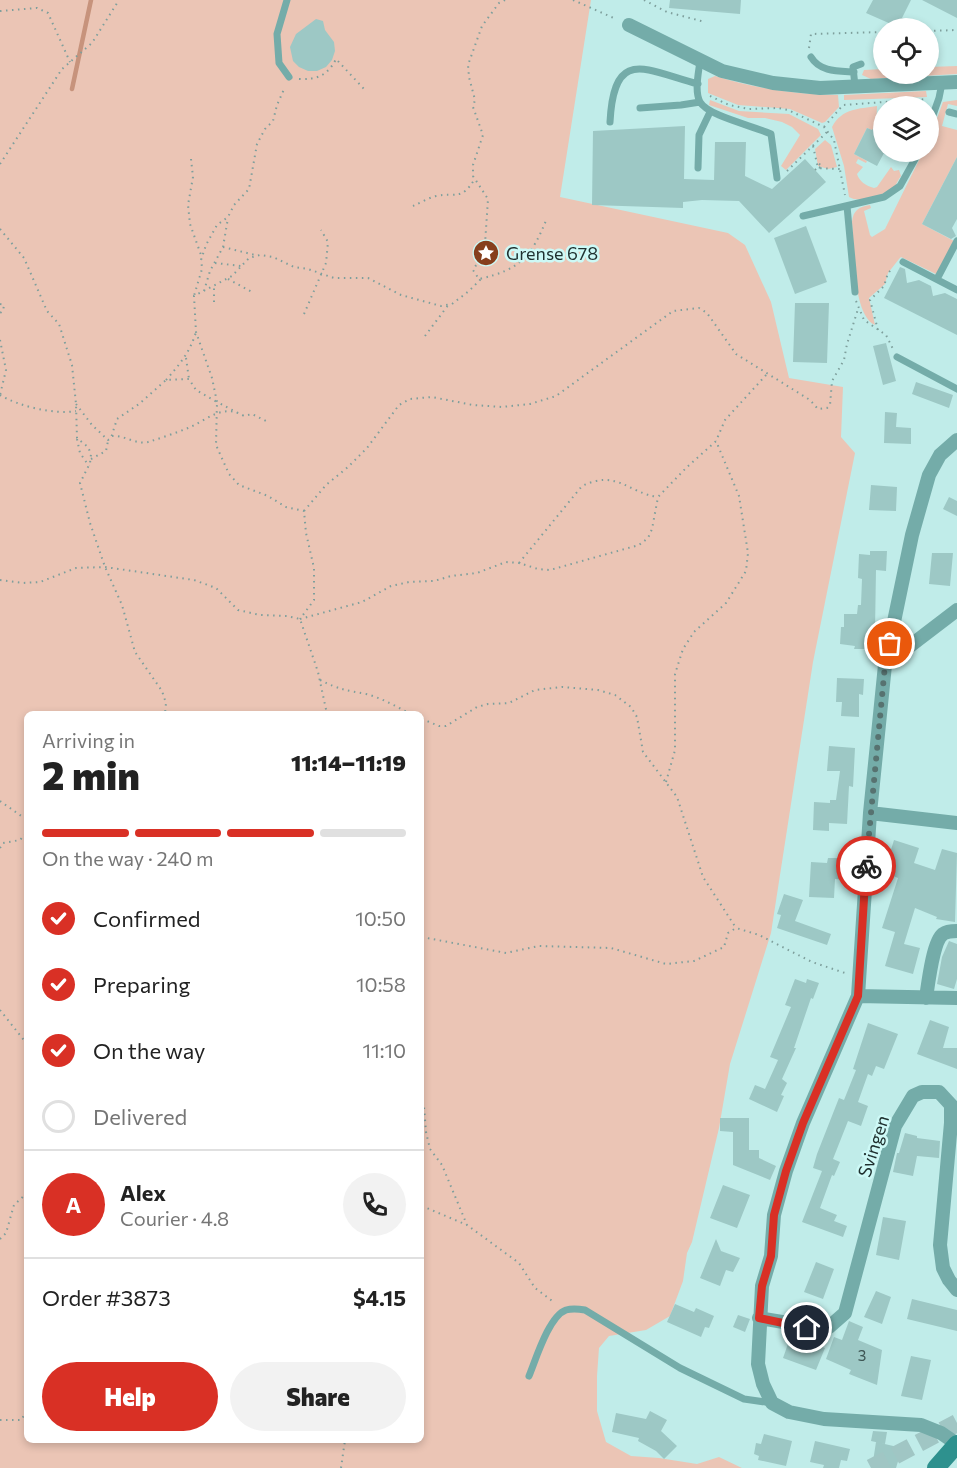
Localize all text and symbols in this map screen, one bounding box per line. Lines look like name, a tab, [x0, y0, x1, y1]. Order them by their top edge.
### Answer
map controls	[873, 18, 939, 162]
button: locate	[873, 18, 939, 84]
button: layers	[873, 96, 939, 162]
place icon: Grense 678	[471, 238, 501, 268]
place label: Grense 678	[506, 242, 598, 264]
pin	[864, 618, 915, 669]
icon: bag	[873, 627, 906, 660]
text: Arriving in	[42, 728, 135, 752]
text: 11:14–11:19	[291, 749, 406, 776]
text: 2 min	[42, 750, 140, 798]
courier	[836, 836, 896, 896]
text: On the way · 240 m	[42, 846, 214, 870]
icon: bike	[850, 850, 883, 883]
icon: check	[42, 902, 75, 935]
text: Confirmed	[93, 905, 200, 932]
text: 10:50	[355, 906, 406, 930]
icon: check	[42, 968, 75, 1001]
text: Preparing	[93, 971, 190, 998]
text: 10:58	[356, 972, 406, 996]
icon: check	[42, 1034, 75, 1067]
text: On the way	[93, 1037, 205, 1064]
text: 11:10	[363, 1038, 406, 1062]
text: Delivered	[93, 1103, 187, 1130]
street label: Svingen	[853, 1112, 893, 1180]
button: phone	[343, 1173, 406, 1236]
text: Alex	[120, 1179, 166, 1206]
text: A	[66, 1191, 81, 1218]
text: Courier · 4.8	[120, 1206, 229, 1230]
text: Order #3873	[42, 1284, 171, 1311]
text: $4.15	[353, 1284, 406, 1311]
pin	[781, 1302, 832, 1353]
icon: home	[790, 1311, 823, 1344]
house number: 3	[858, 1346, 866, 1364]
button: Help	[42, 1362, 218, 1431]
button: Share	[230, 1362, 406, 1431]

